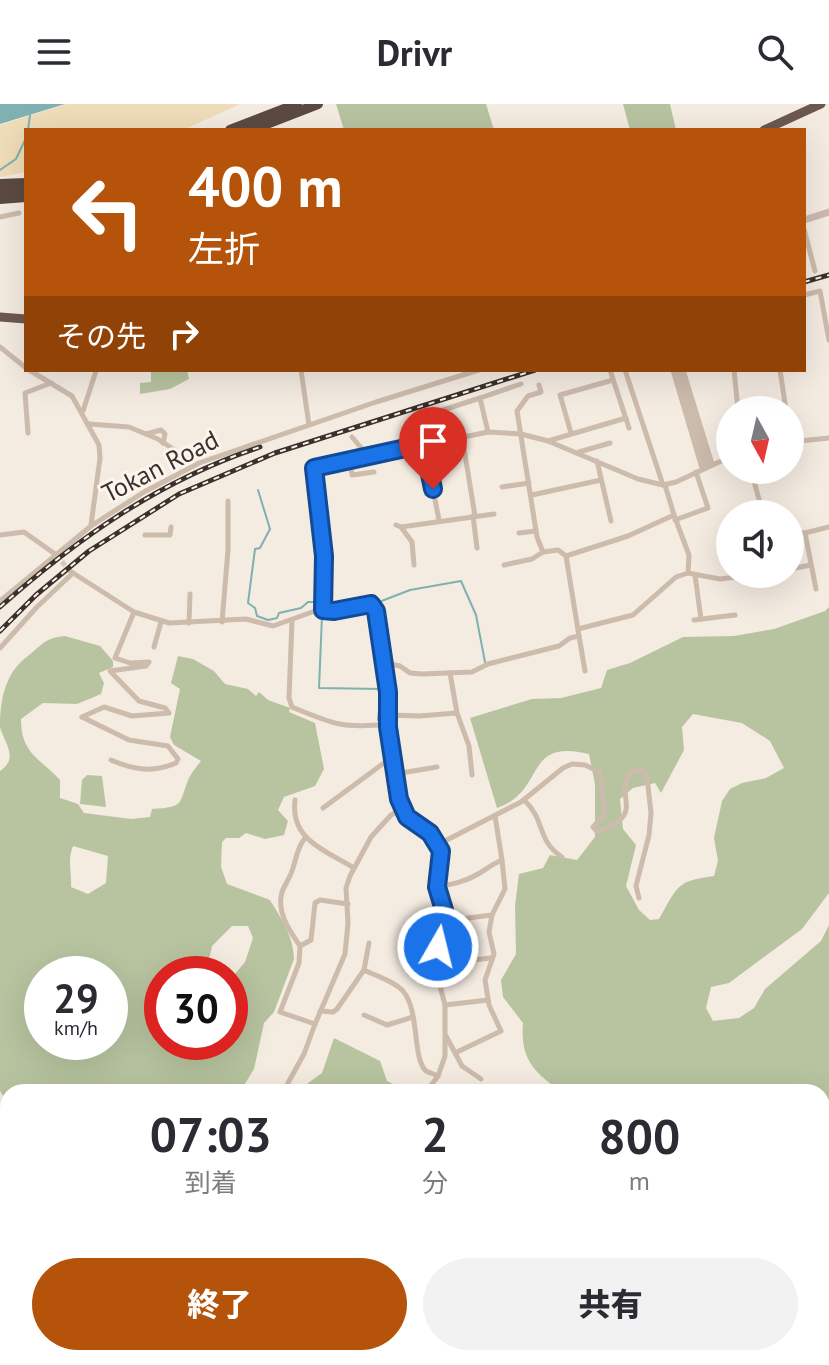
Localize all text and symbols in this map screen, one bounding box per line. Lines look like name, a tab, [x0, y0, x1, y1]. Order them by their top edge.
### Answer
text: Drivr	[377, 29, 452, 76]
icon: menu	[32, 30, 76, 74]
icon: search	[753, 30, 797, 74]
text: 400 m	[188, 150, 343, 222]
icon: left	[56, 160, 160, 264]
text: 左折	[188, 225, 260, 272]
icon: right	[162, 312, 206, 356]
text: その先	[56, 316, 146, 355]
north arrow	[716, 396, 804, 484]
map controls	[716, 396, 804, 588]
pin	[399, 407, 467, 489]
icon: arrive	[411, 419, 455, 463]
street label: Tokan Road	[96, 423, 224, 509]
button: sound	[716, 500, 804, 588]
position arrow	[396, 905, 480, 989]
speed limit sign: 30	[144, 956, 248, 1060]
text: 29	[53, 972, 99, 1024]
text: km/h	[54, 1015, 98, 1041]
text: 07:03	[150, 1103, 272, 1165]
text: 2	[421, 1103, 449, 1165]
text: 800	[598, 1105, 680, 1167]
text: m	[629, 1164, 650, 1197]
text: 到着	[185, 1166, 237, 1199]
text: 分	[422, 1166, 448, 1199]
button: 終了	[32, 1258, 407, 1350]
button: 共有	[423, 1258, 798, 1350]

